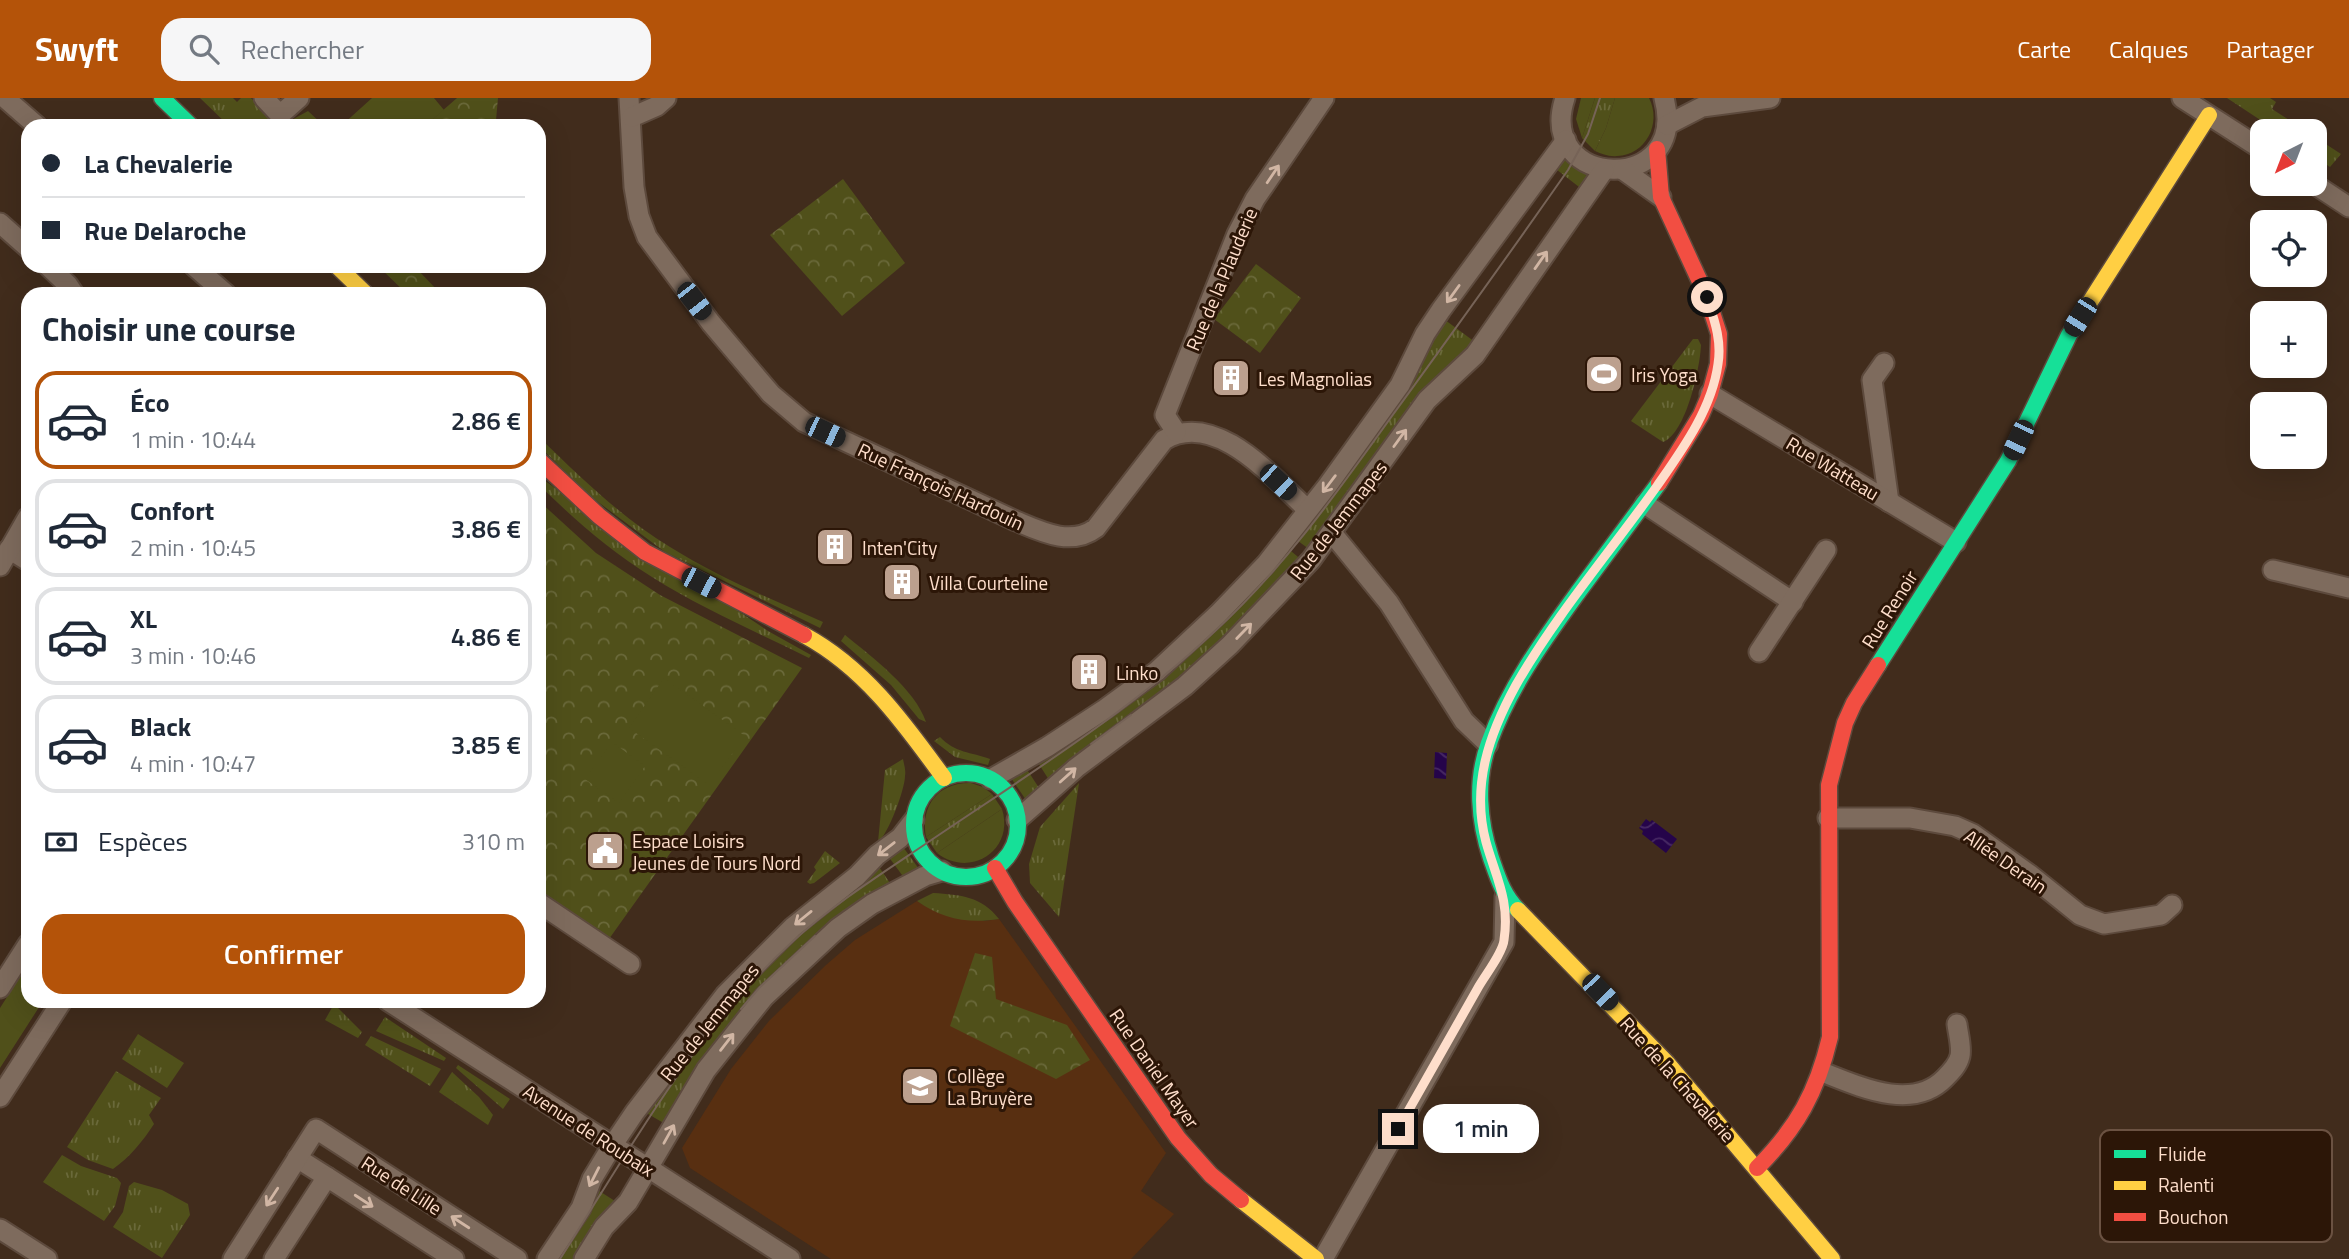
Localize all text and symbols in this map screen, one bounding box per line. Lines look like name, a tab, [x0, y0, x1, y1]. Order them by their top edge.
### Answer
search box	[161, 18, 651, 81]
text: Swyft	[35, 24, 119, 74]
icon: search	[185, 30, 223, 68]
text: Rechercher	[241, 30, 364, 69]
text: Carte	[2017, 31, 2071, 67]
text: Calques	[2109, 31, 2188, 67]
text: Partager	[2226, 31, 2314, 67]
north arrow	[2250, 119, 2328, 196]
map controls	[2250, 119, 2327, 469]
text: La Chevalerie	[84, 144, 233, 183]
one-way arrow	[1266, 165, 1280, 185]
street label: Rue de la Plauderie	[1178, 203, 1264, 355]
button: locate	[2250, 210, 2327, 287]
text: Rue Delaroche	[84, 211, 246, 250]
one-way arrow	[1534, 251, 1548, 270]
car	[673, 278, 716, 324]
route start	[1691, 281, 1723, 313]
one-way arrow	[1445, 284, 1460, 303]
car	[2060, 294, 2101, 340]
button: +	[2250, 301, 2327, 378]
text: Choisir une course	[42, 305, 296, 353]
sports icon: Iris Yoga	[1583, 353, 1625, 395]
building icon: Les Magnolias	[1210, 357, 1252, 399]
place label: Iris Yoga	[1631, 360, 1698, 389]
place label: Les Magnolias	[1258, 364, 1372, 393]
text: Éco	[130, 383, 170, 422]
icon: car	[46, 389, 109, 452]
button: −	[2250, 392, 2327, 469]
text: 2.86 €	[451, 401, 521, 440]
car	[802, 414, 849, 450]
car	[2000, 417, 2037, 463]
text: 1 min · 10:44	[130, 422, 256, 457]
one-way arrow	[1392, 428, 1407, 447]
street label: Rue Watteau	[1781, 429, 1885, 507]
street label: Rue François Hardouin	[853, 435, 1029, 537]
street label: Rue de Jemmapes	[1282, 454, 1394, 586]
car	[1256, 460, 1301, 504]
one-way arrow	[1321, 474, 1336, 493]
text: Confort	[130, 491, 214, 530]
icon: car	[46, 497, 109, 560]
text: 3.86 €	[451, 509, 521, 548]
building icon: Inten'City	[814, 526, 856, 568]
text: 2 min · 10:45	[130, 530, 256, 565]
place label: Inten'City	[862, 533, 937, 562]
building icon: Villa Courteline	[881, 561, 923, 603]
car	[678, 564, 725, 602]
street label: Rue Renoir	[1853, 564, 1925, 654]
place label: Villa Courteline	[929, 568, 1048, 597]
text: XL	[130, 599, 157, 638]
icon: car	[46, 605, 109, 668]
text: 4.86 €	[451, 617, 521, 656]
one-way arrow	[1235, 622, 1252, 639]
text: 3 min · 10:46	[130, 638, 256, 673]
building icon: Linko	[1068, 651, 1110, 693]
place label: Linko	[1116, 658, 1158, 687]
text: Black	[130, 707, 191, 746]
icon: car	[46, 713, 109, 776]
text: 3.85 €	[451, 725, 521, 764]
text: 4 min · 10:47	[130, 746, 256, 781]
one-way arrow	[1059, 766, 1076, 783]
text: Espèces	[98, 822, 188, 861]
street label: Allée Derain	[1958, 822, 2054, 900]
icon: cash	[42, 823, 80, 861]
text: 310 m	[462, 824, 525, 859]
place label: Espace Loisirs Jeunes de Tours Nord	[632, 826, 801, 877]
public building icon: Espace Loisirs Jeunes de Tours Nord	[584, 830, 626, 872]
one-way arrow	[878, 841, 896, 856]
one-way arrow	[795, 910, 813, 926]
button: Confirmer	[42, 914, 525, 994]
street label: Rue de Jemmapes	[652, 957, 766, 1087]
car	[1578, 970, 1623, 1014]
street label: Rue Daniel Mayer	[1103, 1002, 1207, 1134]
street label: Rue de la Chevalerie	[1614, 1010, 1742, 1148]
one-way arrow	[720, 1033, 735, 1051]
place label: Collège La Bruyère	[947, 1061, 1033, 1112]
school or university icon: Collège La Bruyère	[899, 1065, 941, 1107]
street label: Avenue de Roubaix	[518, 1077, 661, 1184]
callout: 1 min	[1422, 1104, 1538, 1154]
text: 1 min	[1453, 1111, 1509, 1146]
route end	[1382, 1113, 1414, 1145]
one-way arrow	[662, 1124, 676, 1144]
legend	[2100, 1130, 2332, 1242]
text: Fluide	[2158, 1139, 2206, 1168]
street label: Rue de Lille	[356, 1148, 448, 1222]
one-way arrow	[587, 1166, 601, 1187]
text: Ralenti	[2158, 1170, 2214, 1199]
one-way arrow	[265, 1187, 279, 1207]
one-way arrow	[354, 1195, 374, 1209]
text: Bouchon	[2158, 1202, 2229, 1231]
one-way arrow	[450, 1215, 470, 1229]

